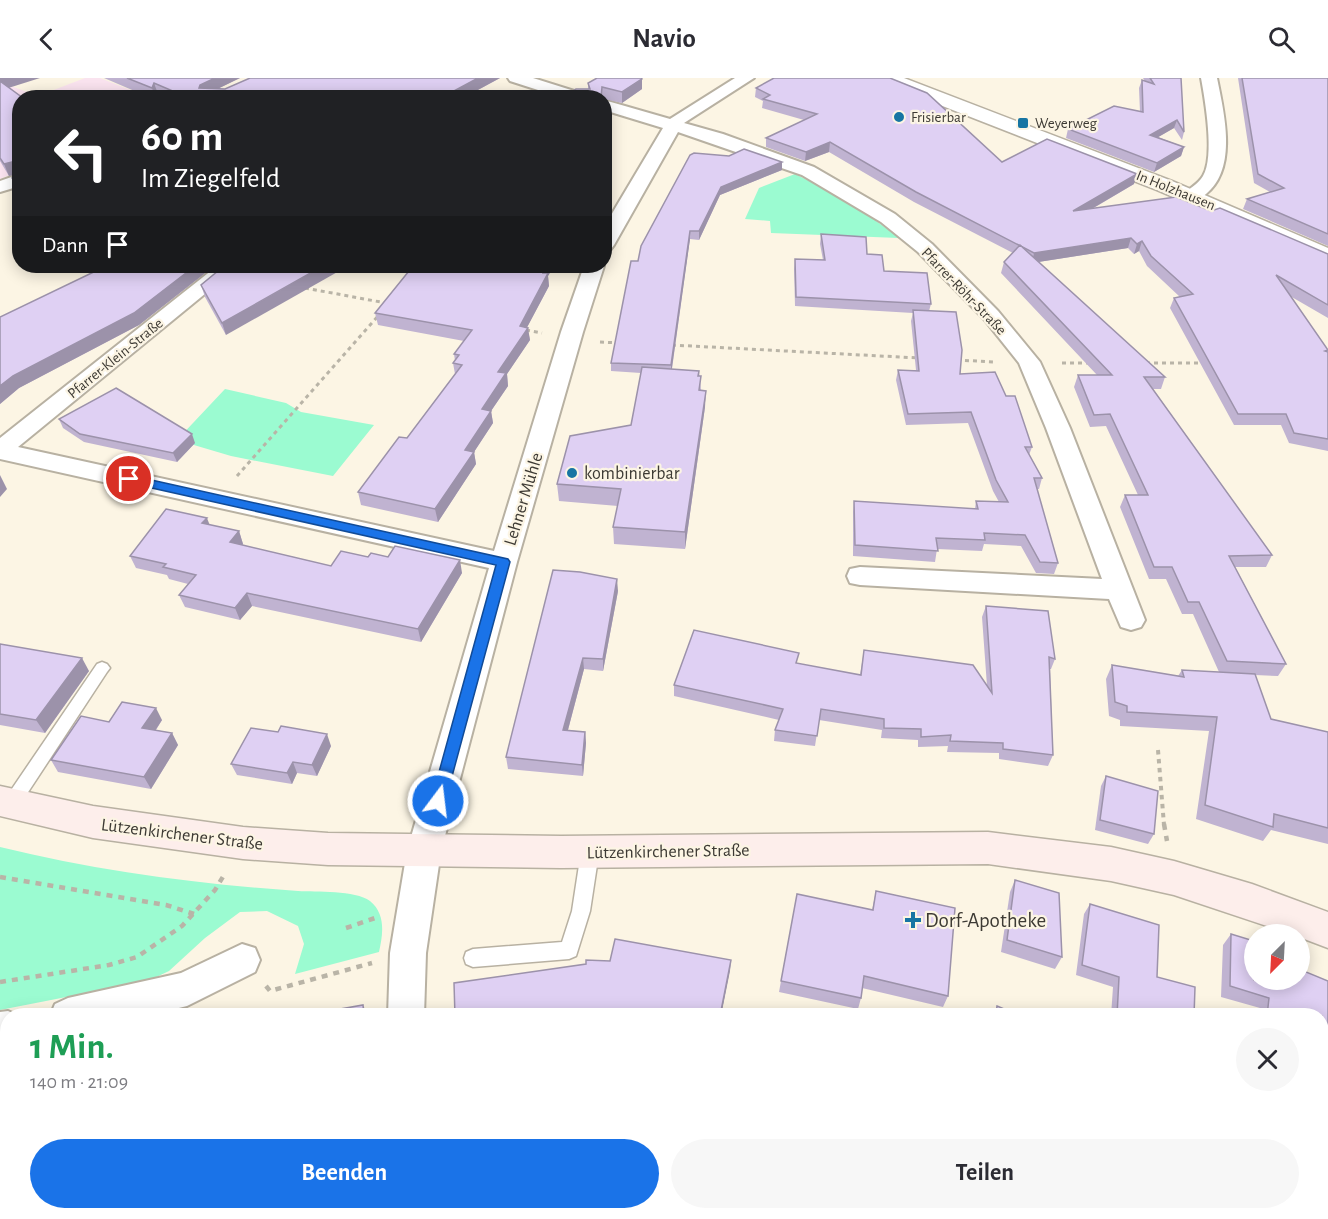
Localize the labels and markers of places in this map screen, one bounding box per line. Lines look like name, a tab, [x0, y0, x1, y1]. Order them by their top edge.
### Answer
marker: Frisierbar	[892, 110, 906, 124]
place label: Frisierbar	[911, 110, 966, 125]
marker: Weyerweg	[1016, 116, 1030, 130]
place label: Weyerweg	[1035, 116, 1097, 131]
pin	[103, 453, 154, 504]
place label: kombinierbar	[584, 465, 680, 483]
marker: kombinierbar	[565, 466, 579, 480]
place label: Dorf-Apotheke	[925, 910, 1046, 931]
marker: Dorf-Apotheke	[906, 913, 920, 927]

